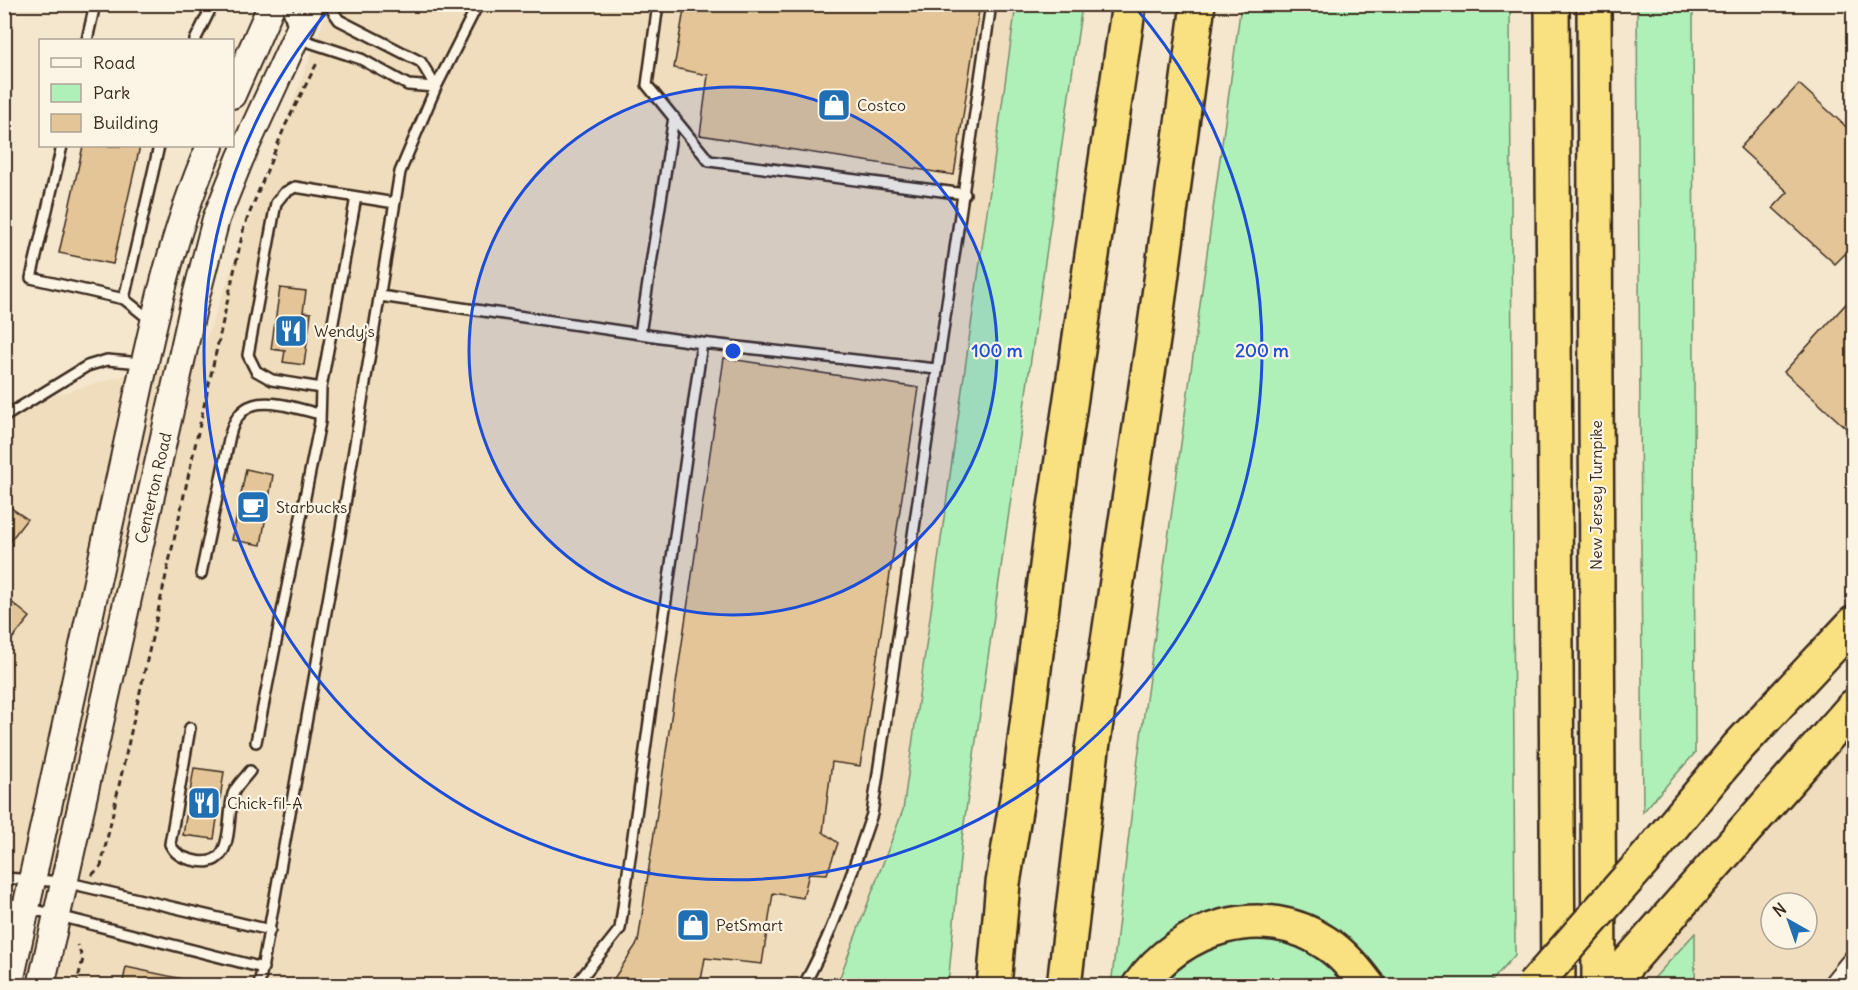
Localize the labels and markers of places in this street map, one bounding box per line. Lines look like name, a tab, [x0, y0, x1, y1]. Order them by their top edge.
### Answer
shop icon: Costco	[816, 87, 852, 123]
place label: Costco	[857, 95, 906, 115]
restaurant icon: Wendy's	[273, 313, 309, 349]
place label: Wendy's	[314, 321, 375, 341]
centre of rings	[723, 341, 743, 361]
cafe icon: Starbucks	[235, 489, 271, 525]
place label: Starbucks	[276, 497, 347, 517]
restaurant icon: Chick-fil-A	[186, 785, 222, 821]
place label: Chick-fil-A	[227, 793, 302, 813]
shop icon: PetSmart	[675, 907, 711, 943]
place label: PetSmart	[716, 915, 784, 935]

